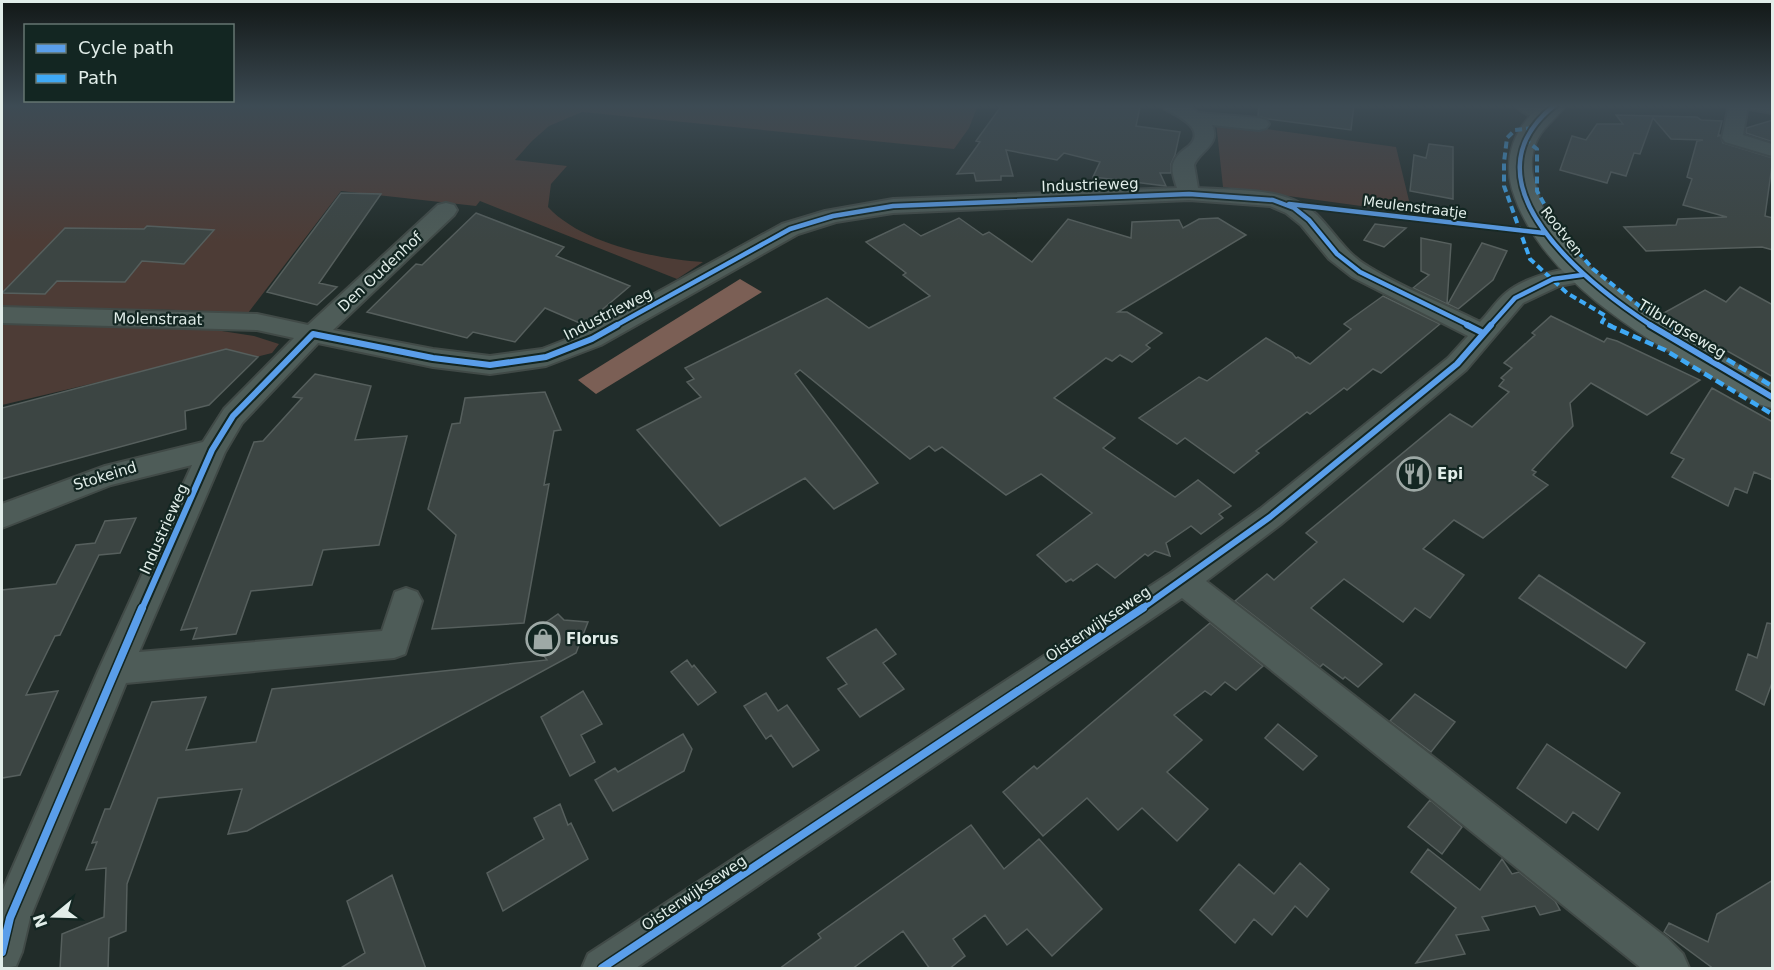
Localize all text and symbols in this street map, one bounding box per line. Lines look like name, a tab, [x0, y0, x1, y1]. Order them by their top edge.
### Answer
legend	[24, 24, 234, 102]
text: Cycle path	[78, 37, 174, 58]
text: Path	[78, 67, 118, 88]
street label: Industrieweg	[1041, 174, 1139, 196]
street label: Meulenstraatje	[1362, 193, 1468, 221]
street label: Rootven	[1538, 203, 1586, 259]
street label: Den Oudenhof	[334, 228, 426, 316]
street label: Industrieweg	[561, 284, 655, 344]
street label: Tilburgseweg	[1634, 295, 1729, 362]
street label: Molenstraat	[113, 309, 203, 329]
restaurant icon: Epi	[1396, 456, 1432, 492]
street label: Stokeind	[71, 458, 139, 494]
place label: Epi	[1437, 465, 1463, 483]
street label: Industrieweg	[136, 481, 192, 577]
street label: Oisterwijkseweg	[1042, 582, 1154, 666]
shop icon: Florus	[525, 621, 561, 657]
place label: Florus	[566, 630, 619, 648]
street label: Oisterwijkseweg	[638, 851, 750, 935]
north arrow	[24, 886, 84, 946]
text: N	[29, 911, 51, 930]

